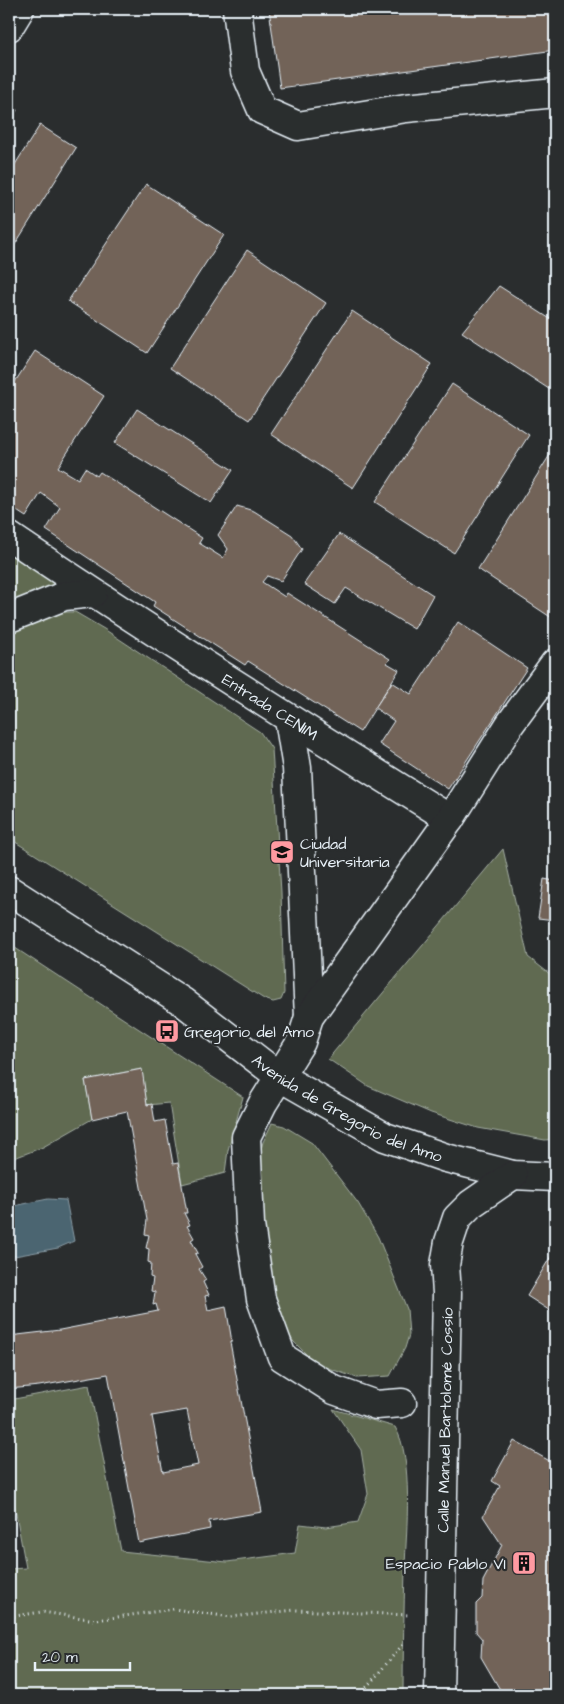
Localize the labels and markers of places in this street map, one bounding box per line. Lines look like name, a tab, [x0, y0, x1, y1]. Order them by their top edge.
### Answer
place label: Ciudad Universitaria	[300, 833, 390, 873]
school or university icon: Ciudad Universitaria	[269, 839, 295, 865]
bus stop icon: Gregorio del Amo	[154, 1018, 180, 1044]
place label: Gregorio del Amo	[184, 1021, 314, 1044]
building icon: Espacio Pablo VI	[511, 1550, 537, 1576]
place label: Espacio Pablo VI	[386, 1553, 506, 1575]

